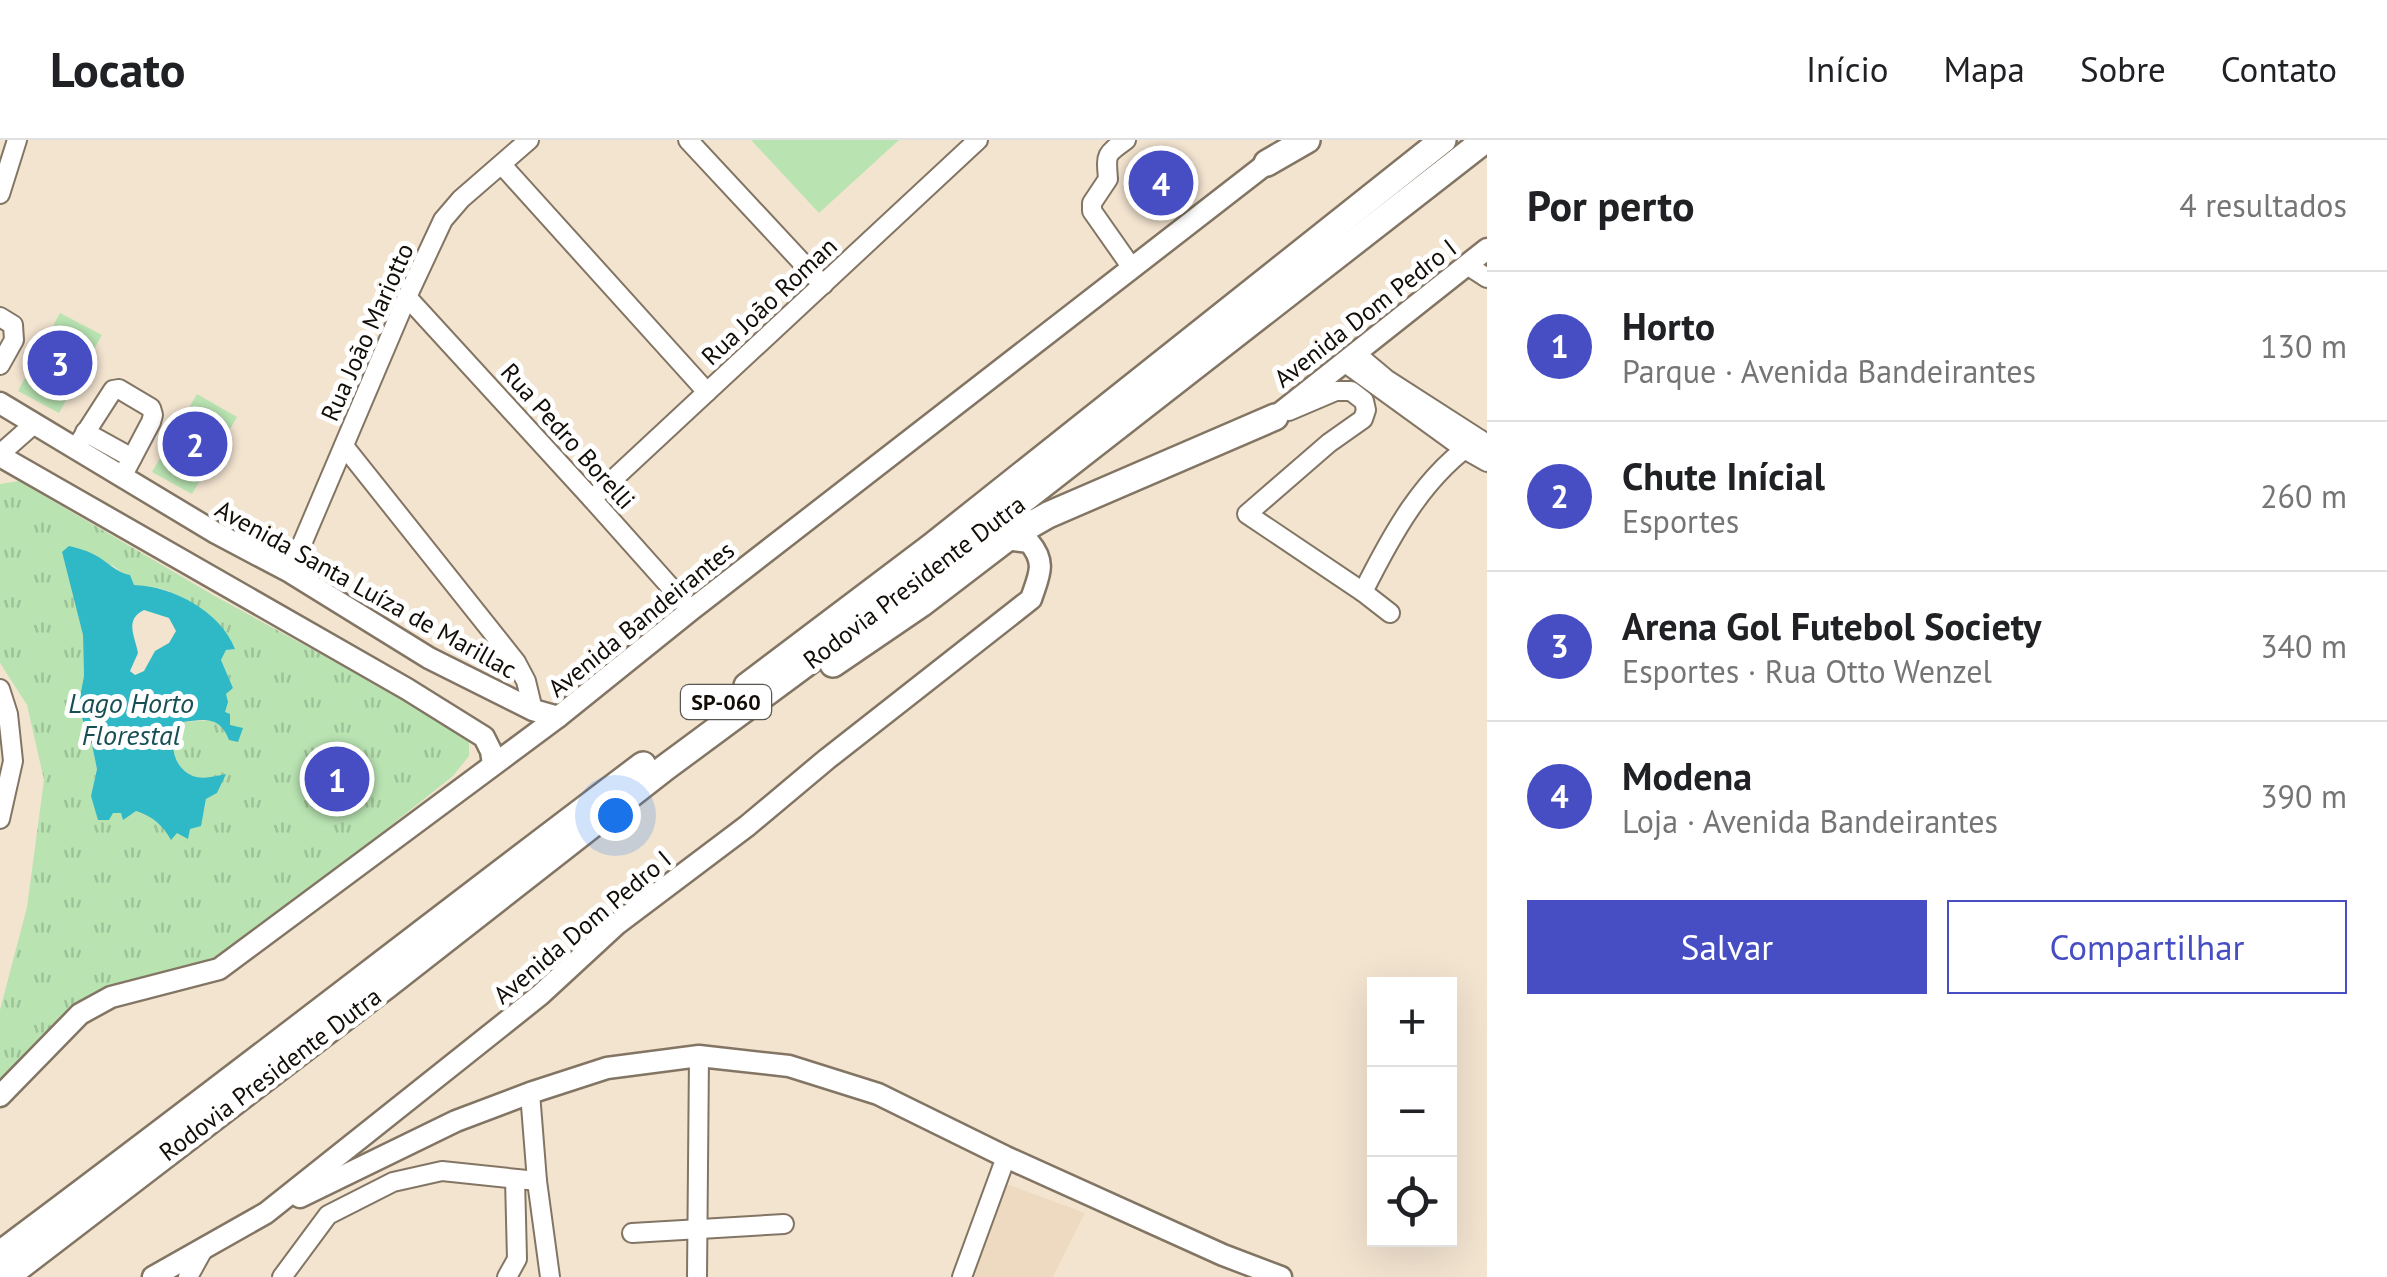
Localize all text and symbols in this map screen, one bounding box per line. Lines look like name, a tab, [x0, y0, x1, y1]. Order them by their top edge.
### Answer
text: Locato	[50, 38, 186, 100]
text: Início	[1806, 46, 1889, 92]
text: Mapa	[1944, 46, 2025, 92]
text: Sobre	[2080, 46, 2166, 92]
text: Contato	[2221, 46, 2337, 92]
pin: 4	[1128, 145, 1194, 220]
text: Por perto	[1527, 178, 1694, 233]
text: 4 resultados	[2179, 184, 2347, 226]
street label: Rua João Roman	[695, 230, 843, 372]
street label: Avenida Dom Pedro I	[1267, 232, 1463, 394]
street label: Rua João Mariotto	[314, 238, 420, 426]
text: Horto	[1622, 301, 1715, 350]
text: 1	[1550, 325, 1569, 367]
text: 130 m	[2260, 325, 2347, 367]
pin: 3	[28, 326, 92, 400]
text: Parque · Avenida Bandeirantes	[1622, 350, 2036, 392]
street label: Rua Pedro Borelli	[494, 356, 642, 516]
pin: 2	[162, 406, 228, 482]
text: Chute Inícial	[1622, 451, 1825, 500]
text: 2	[1550, 475, 1569, 517]
text: 260 m	[2260, 475, 2347, 517]
street label: Rodovia Presidente Dutra	[797, 488, 1031, 676]
street label: Avenida Santa Luíza de Marillac	[210, 493, 522, 685]
text: Esportes	[1622, 500, 1739, 542]
street label: Avenida Bandeirantes	[541, 534, 741, 704]
text: Arena Gol Futebol Society	[1622, 601, 2041, 650]
text: 3	[1550, 625, 1569, 667]
text: 340 m	[2260, 625, 2347, 667]
text: Esportes · Rua Otto Wenzel	[1622, 650, 1992, 692]
water label: Lago Horto Florestal	[68, 684, 194, 753]
road number: SP-060	[681, 685, 771, 719]
pin: 1	[304, 742, 370, 816]
text: Modena	[1622, 751, 1752, 800]
text: 4	[1550, 775, 1569, 817]
text: 390 m	[2260, 775, 2347, 817]
your location	[590, 790, 641, 841]
text: Loja · Avenida Bandeirantes	[1622, 800, 1998, 842]
street label: Avenida Dom Pedro I	[486, 843, 678, 1011]
button: Salvar	[1527, 900, 1927, 994]
button: Compartilhar	[1947, 900, 2347, 994]
map controls	[1367, 977, 1457, 1247]
button: +	[1367, 977, 1457, 1067]
street label: Rodovia Presidente Dutra	[153, 980, 387, 1168]
button: −	[1367, 1067, 1457, 1157]
button: locate	[1367, 1157, 1457, 1247]

